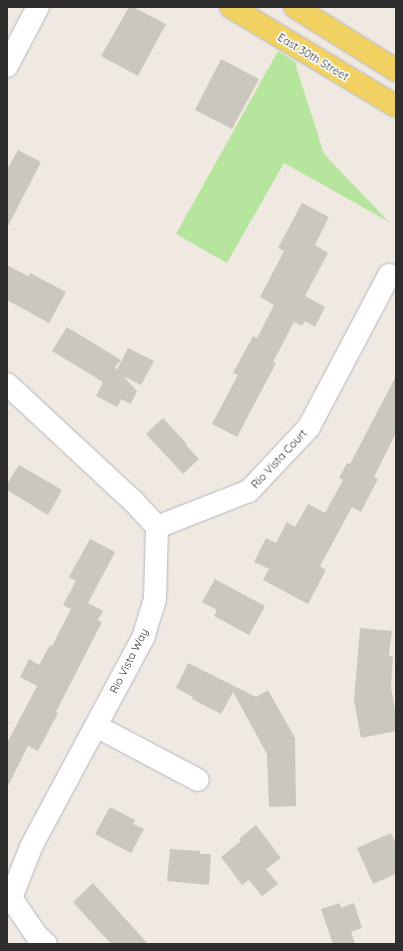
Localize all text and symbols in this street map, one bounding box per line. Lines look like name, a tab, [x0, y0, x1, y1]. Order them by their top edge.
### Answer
street label: East 30th Street	[275, 31, 351, 83]
street label: Rio Vista Court	[248, 427, 310, 491]
street label: Rio Vista Way	[107, 626, 151, 696]

